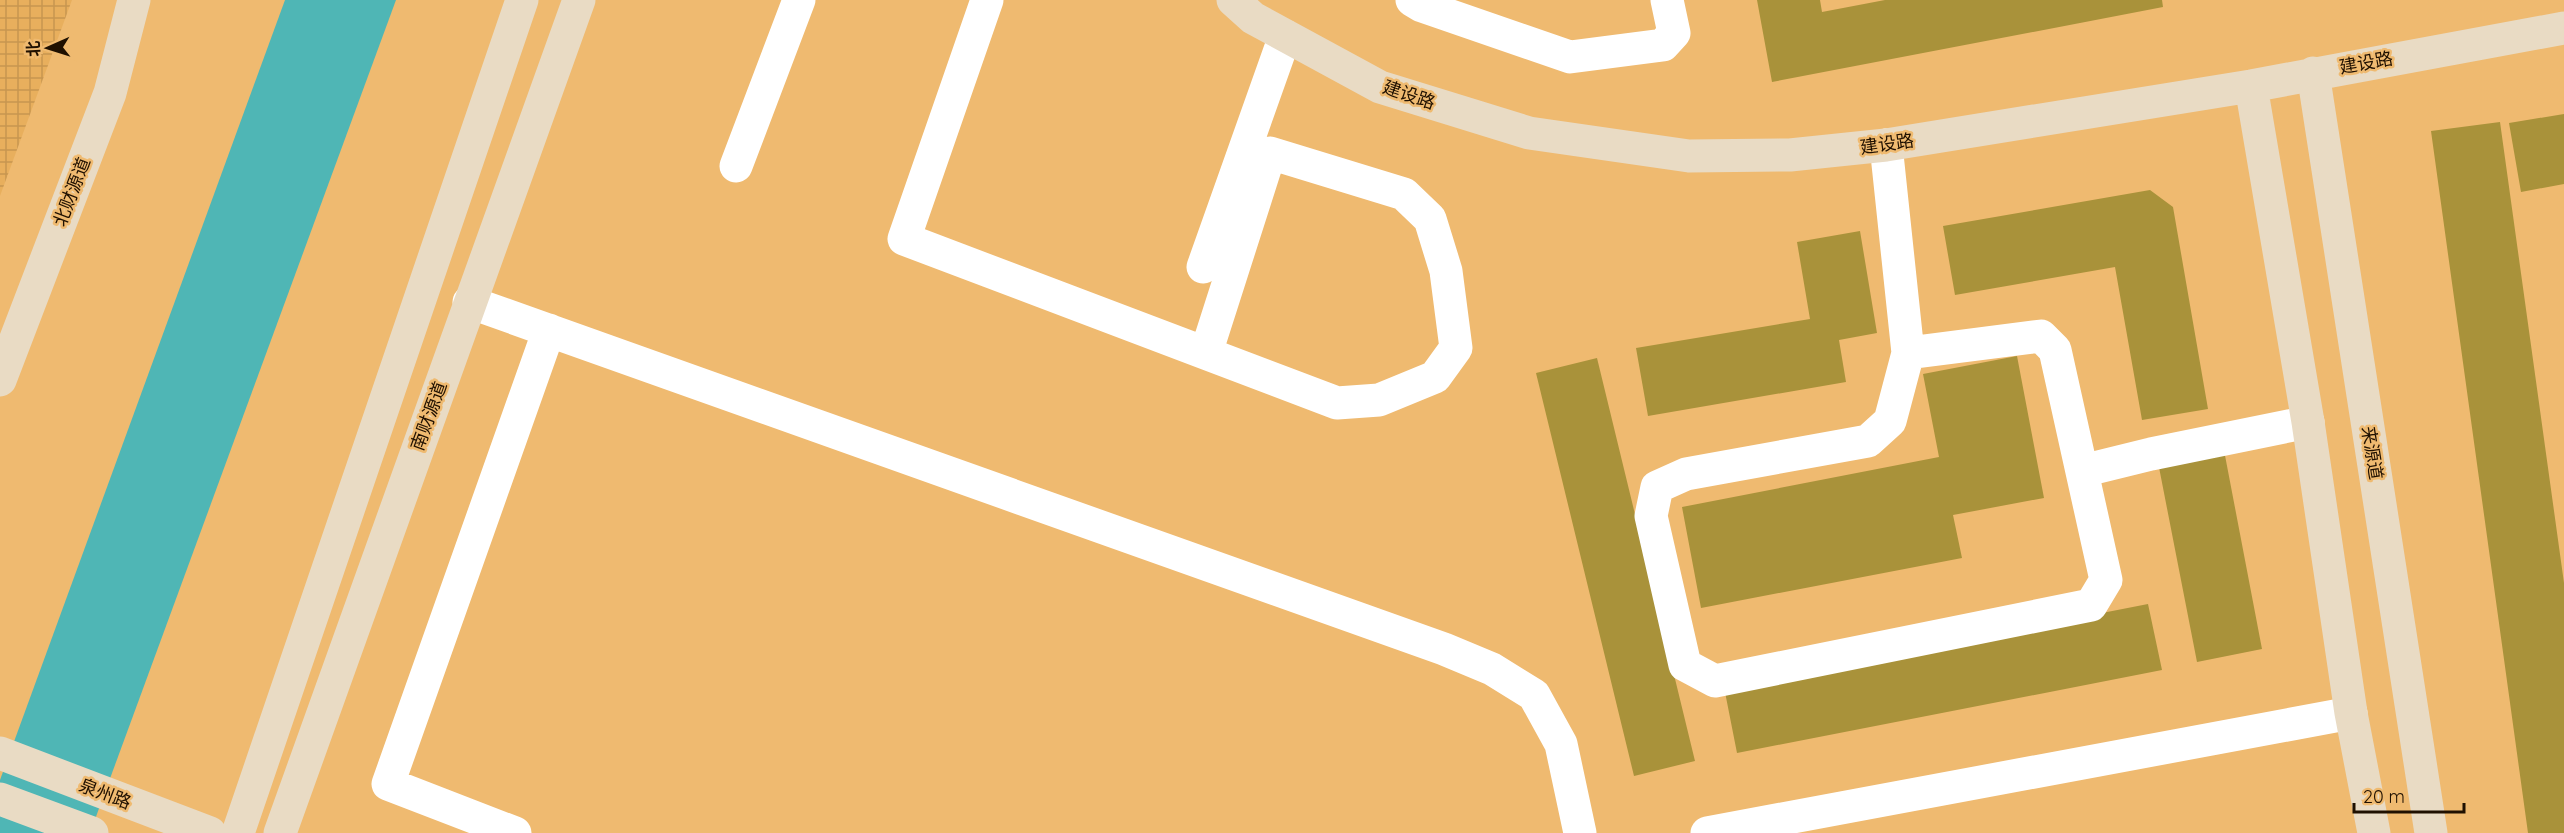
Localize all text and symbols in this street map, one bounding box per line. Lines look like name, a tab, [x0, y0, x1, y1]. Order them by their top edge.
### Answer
north arrow	[18, 18, 78, 78]
text: 北	[23, 40, 43, 57]
street label: 建设路	[2337, 46, 2394, 79]
street label: 建设路	[1380, 75, 1438, 114]
street label: 建设路	[1859, 128, 1915, 159]
street label: 北财源道	[48, 154, 95, 230]
street label: 南财源道	[405, 378, 452, 454]
street label: 来源道	[2357, 424, 2388, 481]
street label: 泉州路	[76, 773, 135, 814]
scale bar	[2354, 776, 2464, 814]
text: 20 m	[2363, 785, 2405, 808]

